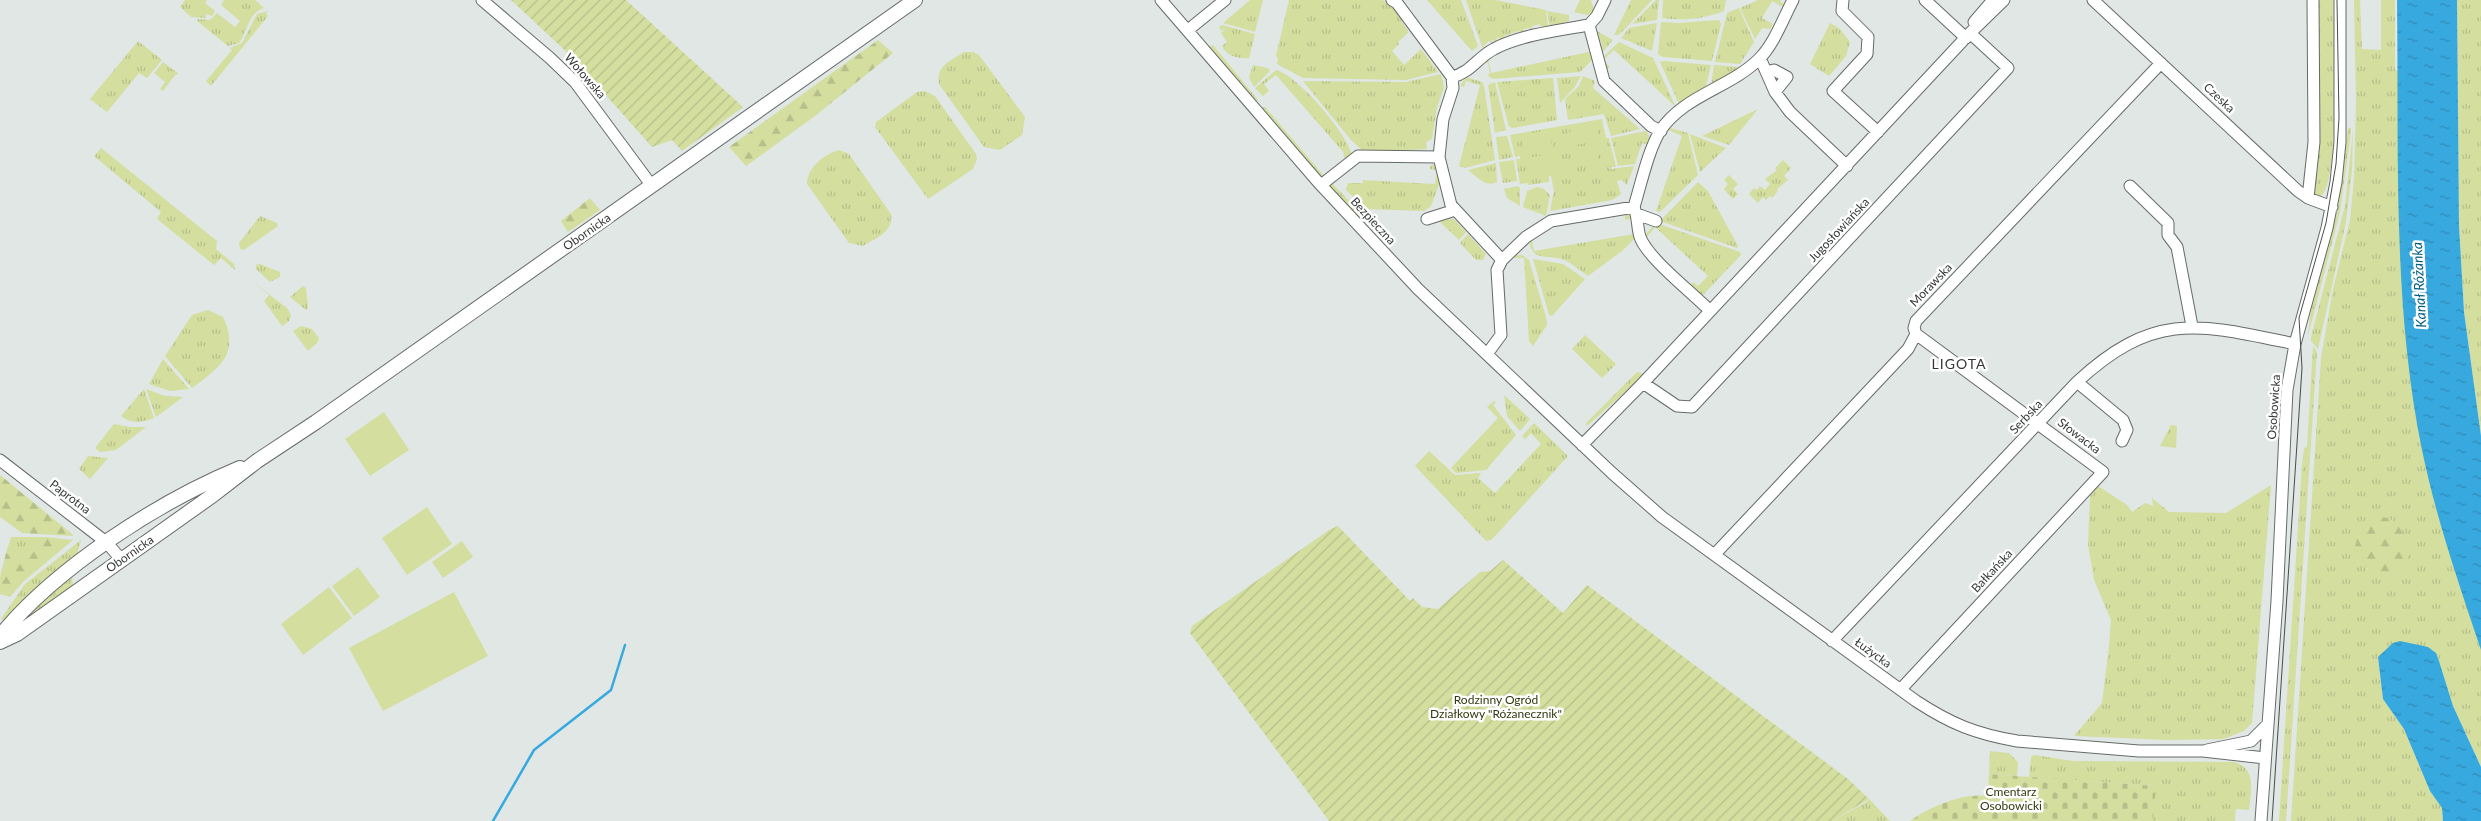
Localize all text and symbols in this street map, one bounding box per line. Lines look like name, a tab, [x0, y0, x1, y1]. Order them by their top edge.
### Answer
street label: Wołowska	[561, 50, 609, 102]
street label: Czeska	[2201, 80, 2238, 116]
street label: Bezpieczna	[1348, 194, 1399, 247]
street label: Jugosłowiańska	[1805, 194, 1872, 265]
street label: Obornicka	[560, 210, 613, 253]
water label: Kanał Różanka	[2408, 242, 2429, 328]
street label: Morawska	[1906, 260, 1955, 310]
district label: LIGOTA	[1932, 355, 1986, 372]
street label: Osobowicka	[2264, 374, 2283, 440]
street label: Serbska	[2006, 396, 2045, 437]
street label: Słowacka	[2055, 415, 2104, 457]
street label: Paprotna	[47, 476, 94, 517]
street label: Obornicka	[103, 532, 156, 575]
street label: Bałkańska	[1968, 546, 2015, 595]
street label: Łużycka	[1852, 634, 1895, 671]
park label: Rodzinny Ogród Działkowy "Różanecznik"	[1430, 692, 1562, 721]
park label: Cmentarz Osobowicki	[1980, 784, 2042, 813]

